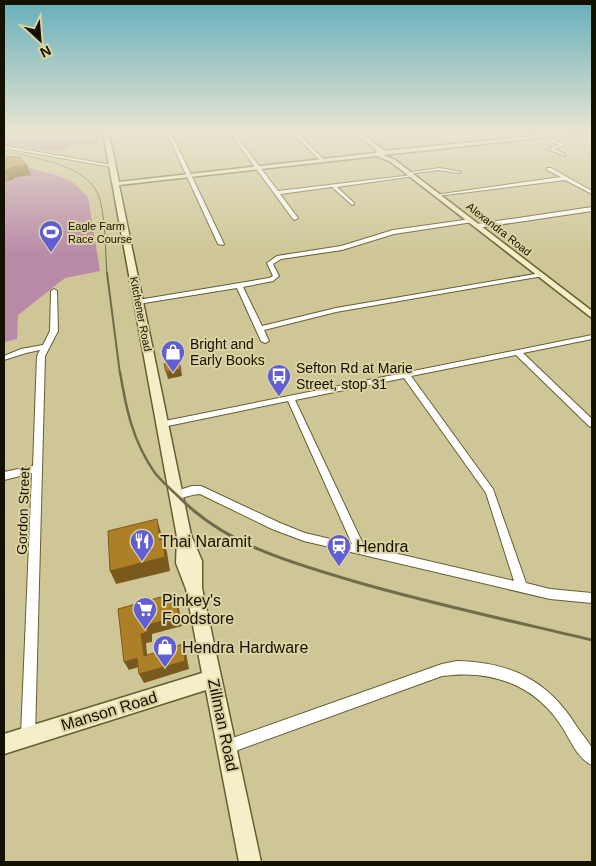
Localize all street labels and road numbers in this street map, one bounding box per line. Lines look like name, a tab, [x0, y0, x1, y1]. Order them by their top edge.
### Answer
street label: Alexandra Road	[464, 200, 534, 258]
street label: Kitchener Road	[128, 276, 154, 352]
street label: Gordon Street	[13, 467, 33, 555]
street label: Zillman Road	[205, 677, 241, 773]
street label: Manson Road	[59, 688, 159, 734]

